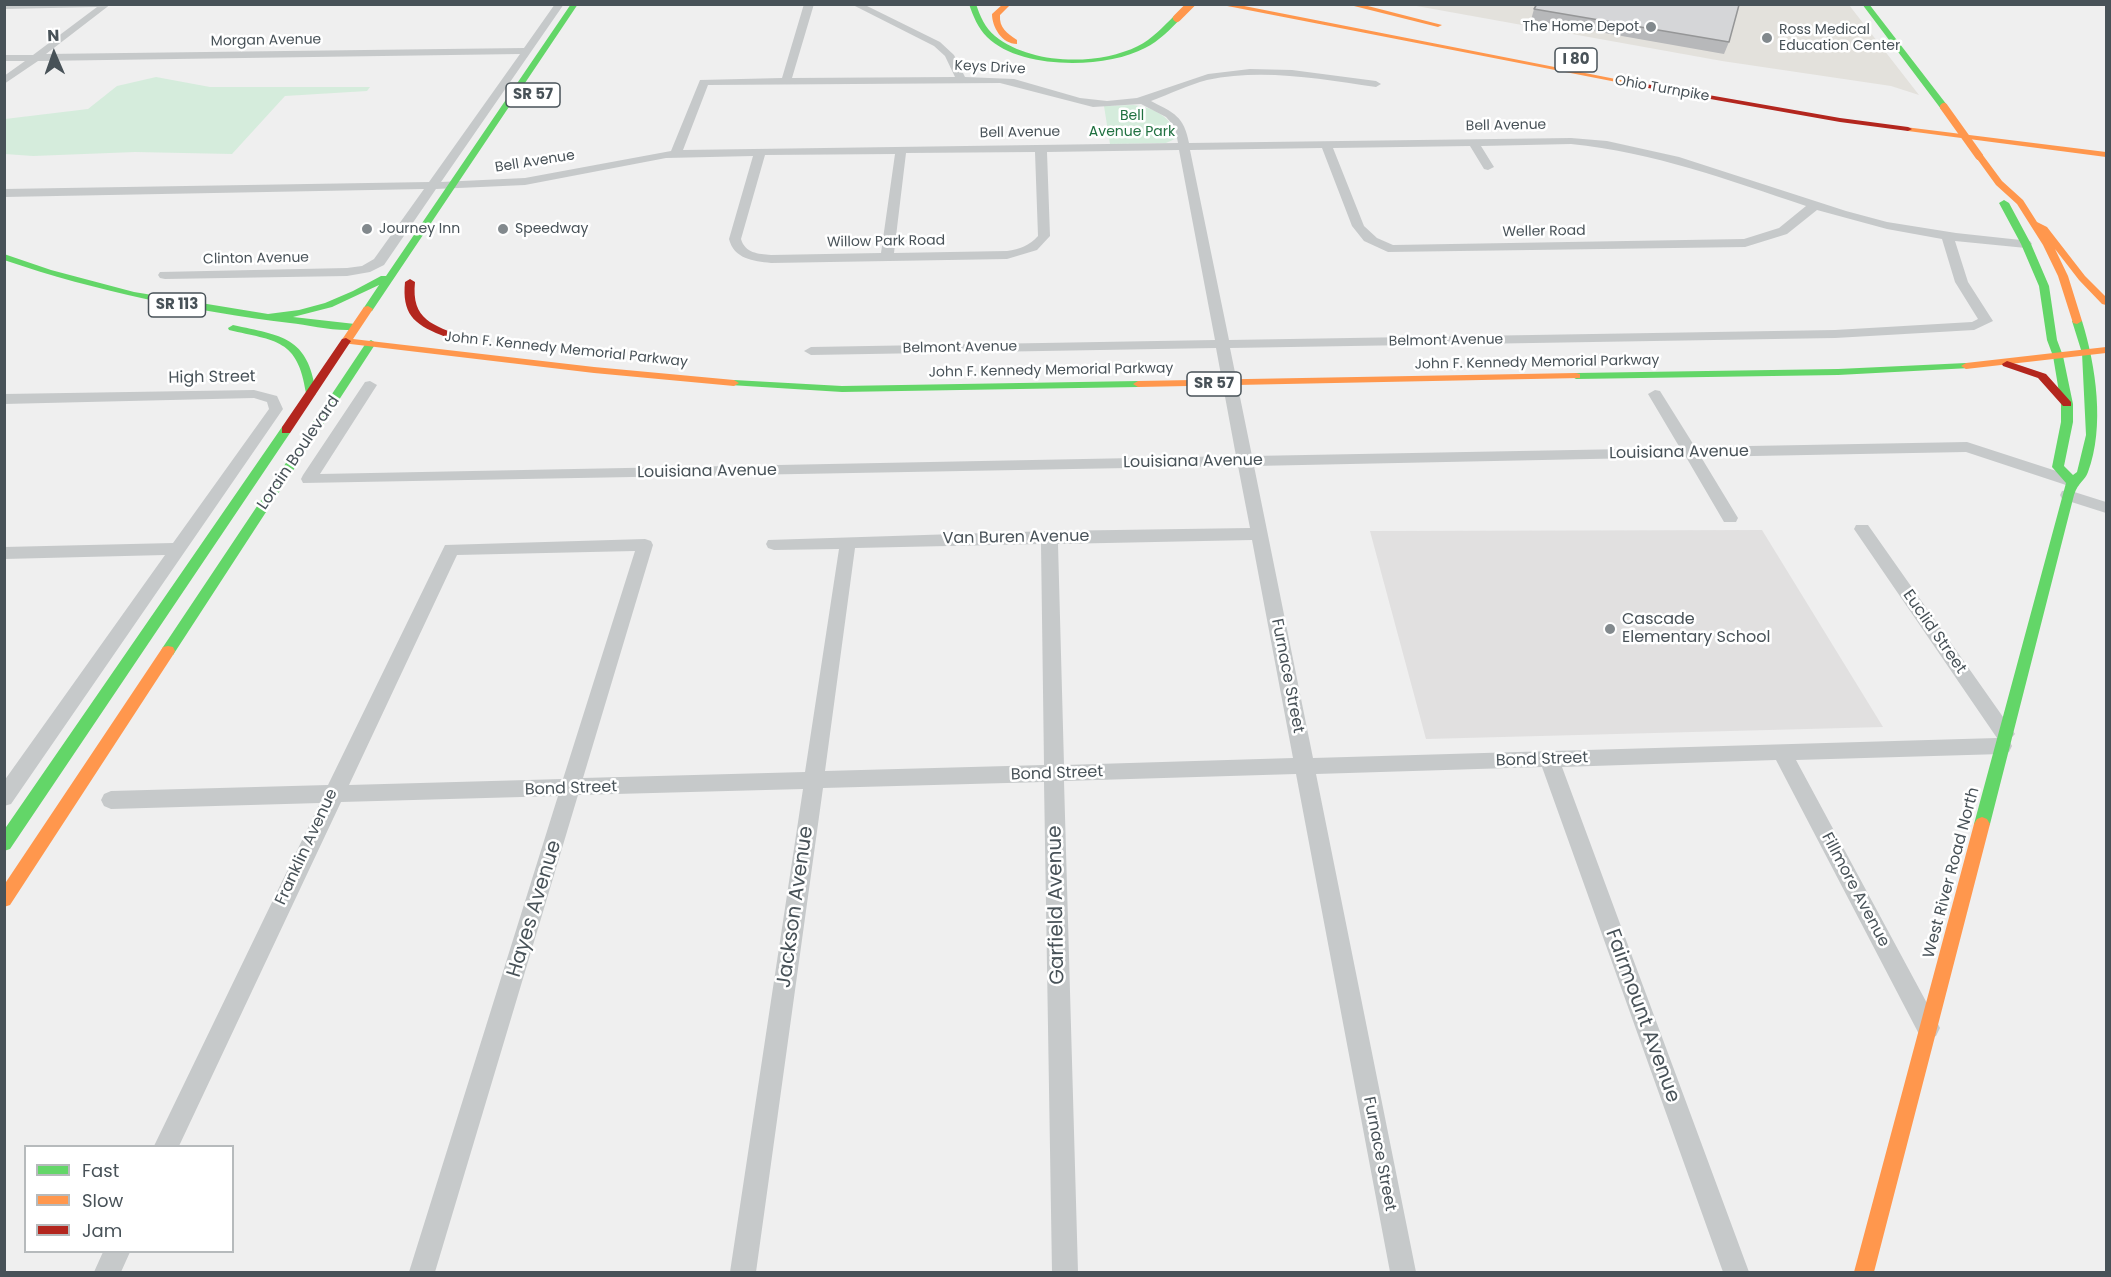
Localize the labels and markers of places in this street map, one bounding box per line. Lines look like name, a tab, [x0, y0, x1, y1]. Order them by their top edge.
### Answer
place label: The Home Depot	[1522, 19, 1639, 35]
marker: The Home Depot	[1644, 20, 1658, 34]
place label: Ross Medical Education Center	[1779, 22, 1900, 54]
marker: Ross Medical Education Center	[1760, 31, 1774, 45]
place label: Journey Inn	[379, 221, 460, 237]
place label: Speedway	[515, 221, 588, 237]
marker: Journey Inn	[360, 222, 374, 236]
marker: Speedway	[496, 222, 510, 236]
place label: Cascade Elementary School	[1622, 610, 1770, 648]
marker: Cascade Elementary School	[1603, 622, 1617, 636]

